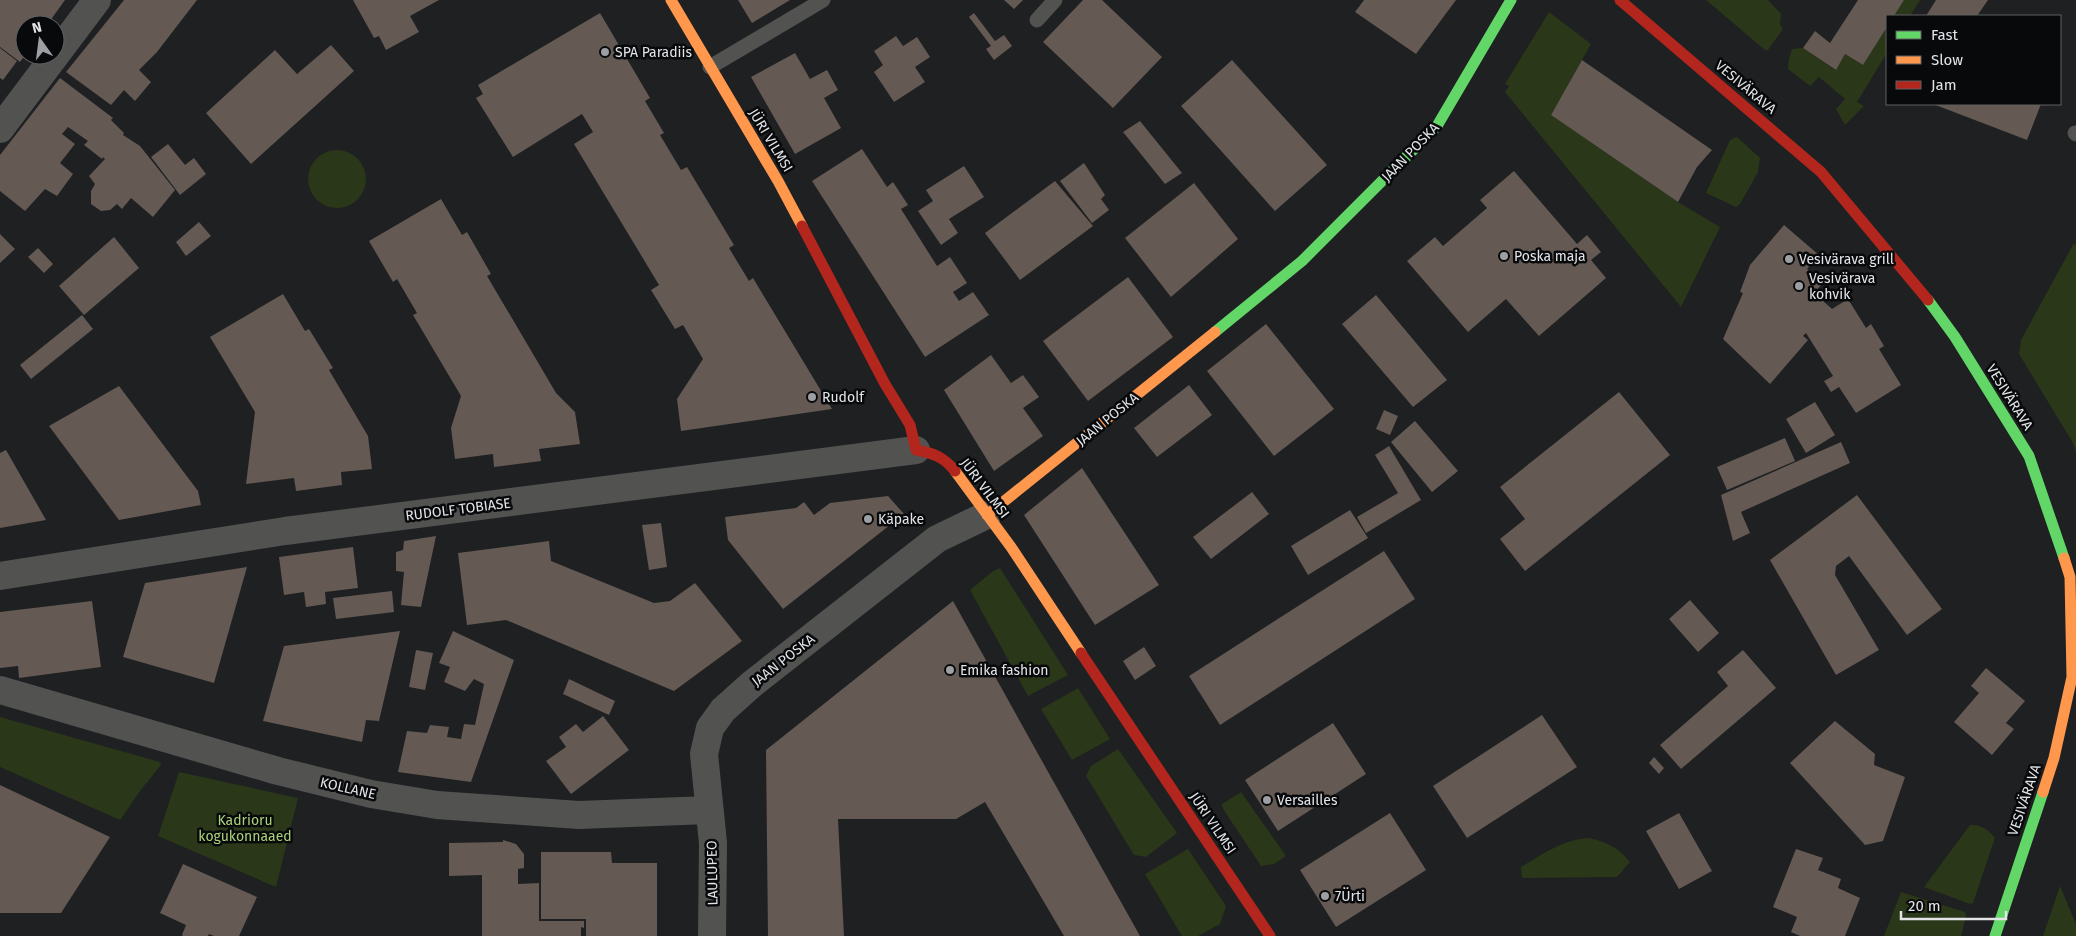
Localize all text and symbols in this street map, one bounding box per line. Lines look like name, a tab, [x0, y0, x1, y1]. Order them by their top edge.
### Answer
north arrow	[15, 15, 65, 65]
legend	[1886, 15, 2061, 105]
text: N	[30, 18, 44, 37]
text: Fast	[1931, 26, 1958, 44]
place label: SPA Paradiis	[615, 44, 692, 61]
marker: SPA Paradiis	[599, 46, 611, 58]
text: Slow	[1931, 51, 1963, 69]
street label: VESIVÄRAVA	[1712, 57, 1780, 118]
text: Jam	[1931, 76, 1957, 94]
street label: JÜRI VILMSI	[745, 105, 797, 175]
street label: JAAN POSKA	[1378, 119, 1443, 185]
place label: Poska maja	[1514, 248, 1586, 265]
marker: Poska maja	[1498, 250, 1510, 262]
place label: Vesivärava grill	[1799, 251, 1894, 268]
marker: Vesivärava grill	[1783, 253, 1795, 265]
place label: Vesivärava kohvik	[1809, 270, 1875, 303]
marker: Vesivärava kohvik	[1793, 280, 1805, 292]
street label: VESIVÄRAVA	[1983, 361, 2037, 433]
place label: Rudolf	[822, 389, 865, 406]
street label: JAAN POSKA	[1073, 389, 1142, 450]
marker: Rudolf	[806, 391, 818, 403]
street label: JÜRI VILMSI	[956, 454, 1014, 522]
street label: RUDOLF TOBIASE	[404, 495, 512, 524]
place label: Käpake	[878, 511, 924, 528]
marker: Käpake	[862, 513, 874, 525]
street label: JAAN POSKA	[748, 631, 818, 690]
place label: Emika fashion	[960, 662, 1049, 679]
marker: Emika fashion	[944, 664, 956, 676]
street label: VESIVÄRAVA	[2004, 762, 2045, 838]
street label: KOLLANE	[318, 774, 377, 803]
street label: JÜRI VILMSI	[1186, 789, 1240, 857]
place label: Versailles	[1277, 792, 1338, 809]
marker: Versailles	[1261, 794, 1273, 806]
park label: Kadrioru kogukonnaaed	[198, 812, 292, 845]
street label: LAULUPEO	[703, 840, 722, 906]
place label: 7Ürti	[1335, 887, 1365, 905]
scale bar	[1901, 888, 2006, 920]
marker: 7Ürti	[1319, 890, 1331, 902]
text: 20 m	[1908, 897, 1941, 915]

